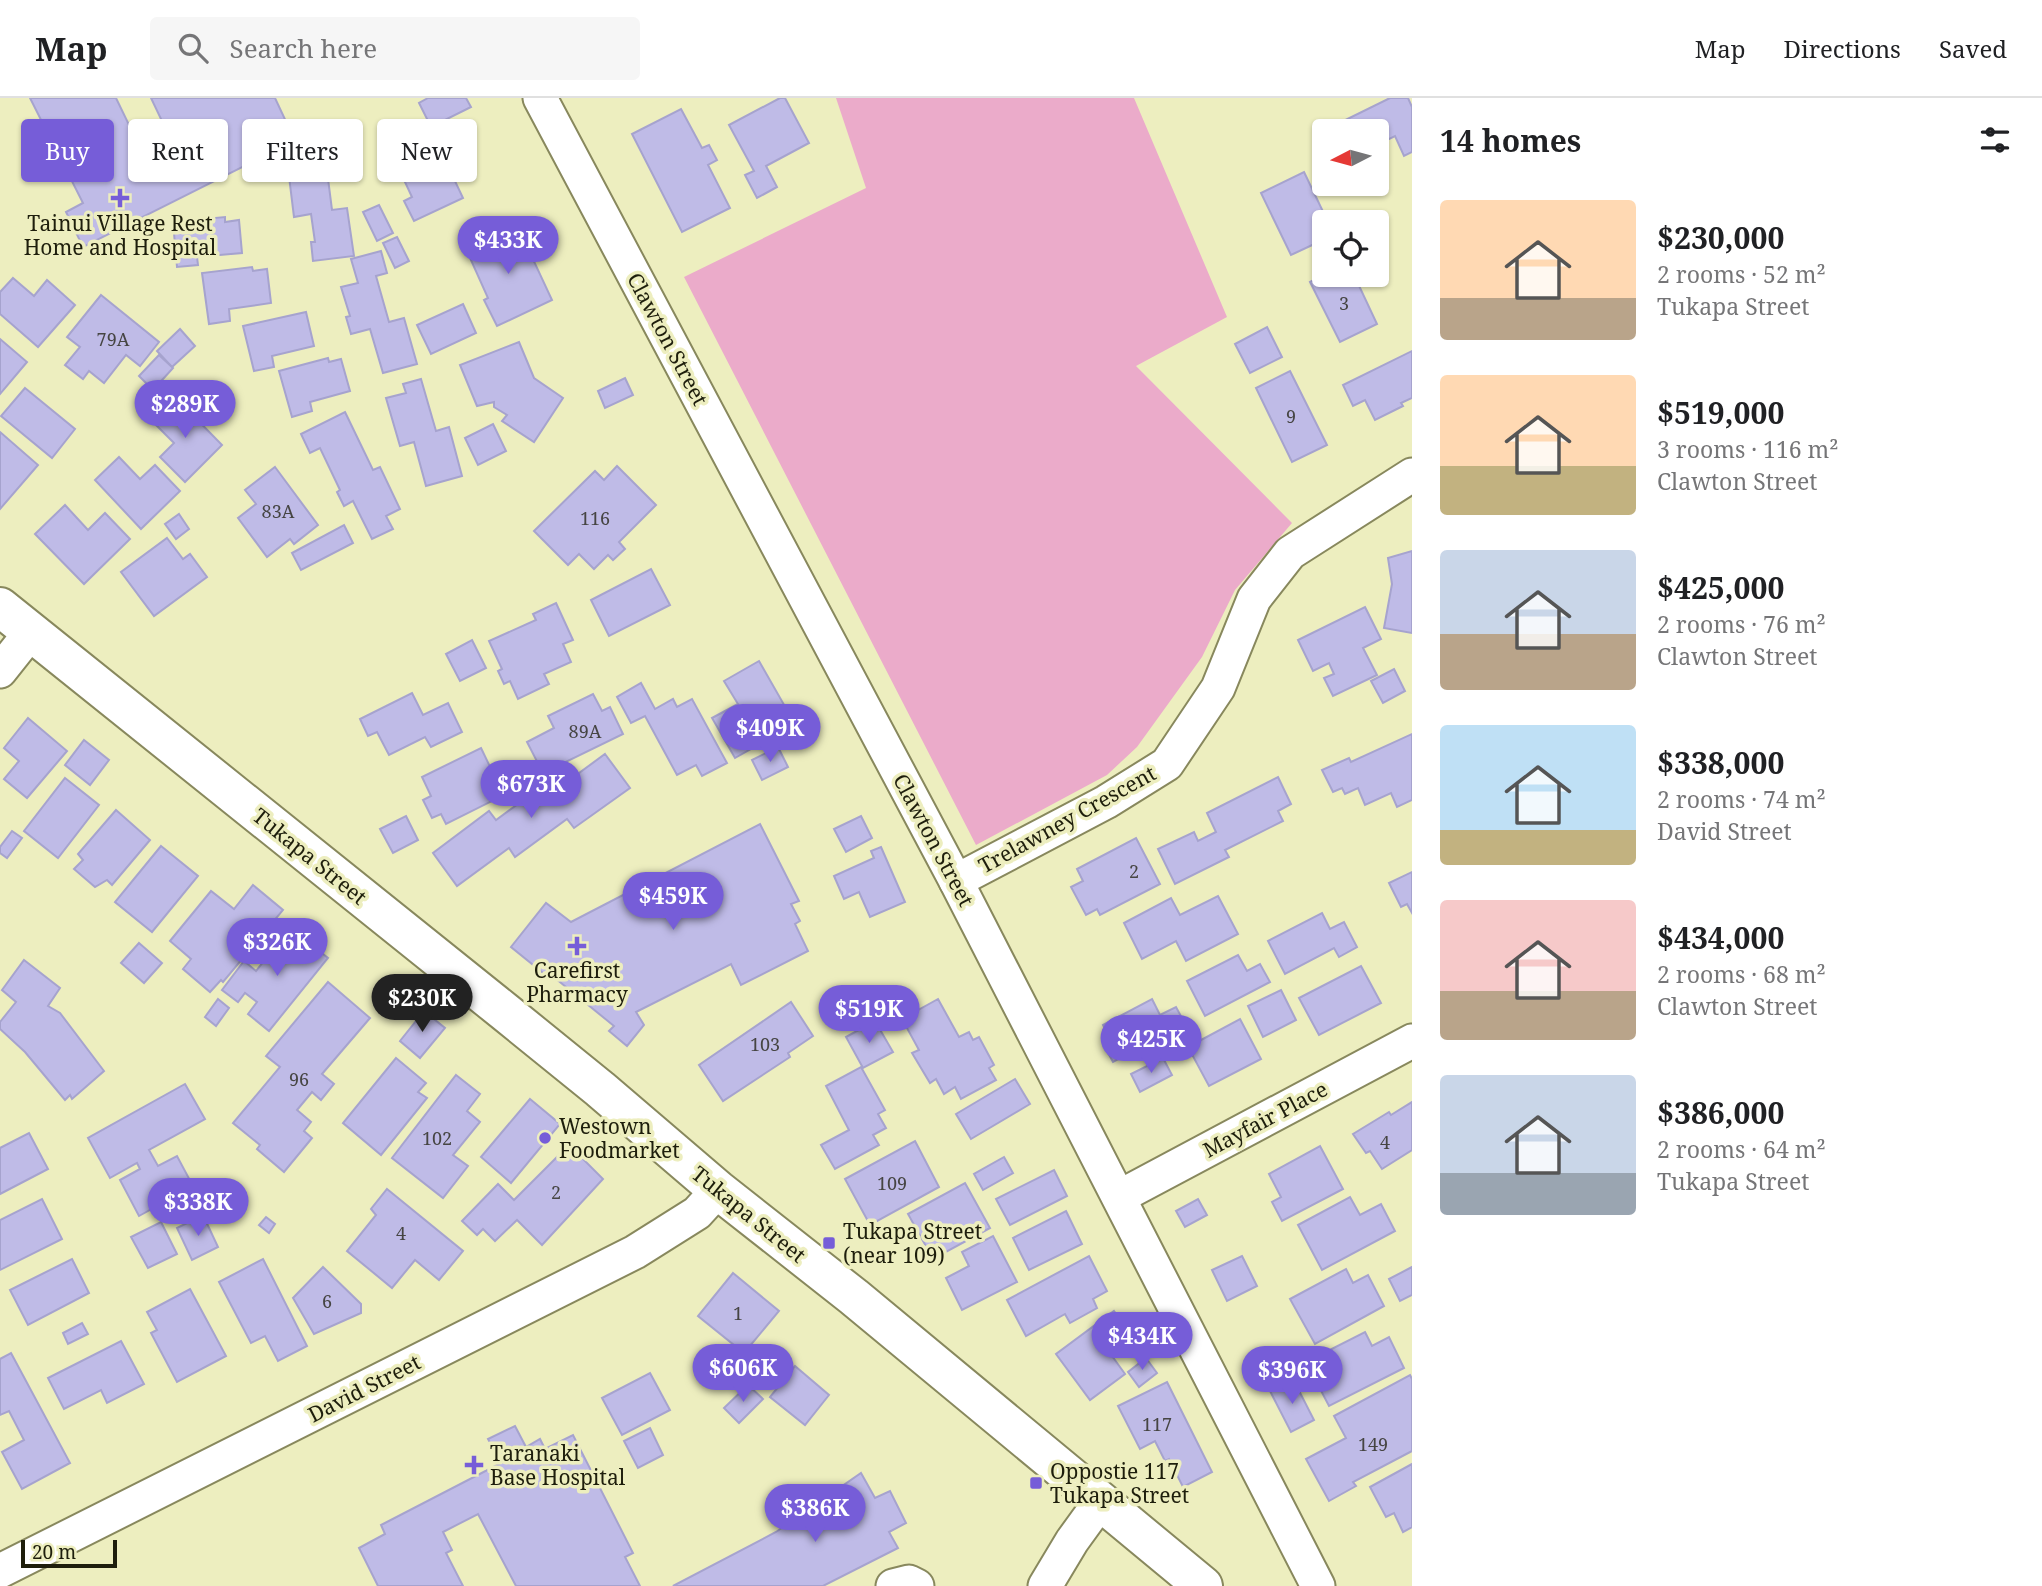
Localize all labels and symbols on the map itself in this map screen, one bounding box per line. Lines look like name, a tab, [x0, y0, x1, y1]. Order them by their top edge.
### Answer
north arrow	[1312, 119, 1390, 196]
marker: Tainui Village Rest Home and Hospital	[110, 188, 130, 208]
place label: Tainui Village Rest Home and Hospital	[24, 209, 217, 261]
pin: $433K	[459, 216, 557, 276]
street label: Clawton Street	[621, 268, 715, 410]
house number: 3	[1339, 291, 1349, 315]
house number: 79A	[97, 327, 130, 351]
pin: $289K	[136, 380, 234, 440]
house number: 9	[1286, 404, 1296, 428]
house number: 83A	[262, 499, 295, 523]
house number: 116	[580, 506, 610, 530]
pin: $409K	[721, 704, 819, 764]
house number: 89A	[569, 719, 602, 743]
street label: Trelawney Crescent	[973, 759, 1161, 879]
pin: $673K	[482, 760, 580, 820]
street label: Clawton Street	[887, 769, 981, 911]
street label: Tukapa Street	[247, 801, 373, 911]
house number: 2	[1129, 859, 1139, 883]
pin: $459K	[624, 872, 722, 932]
pin: $326K	[228, 918, 326, 978]
marker: Carefirst Pharmacy	[569, 938, 585, 954]
place label: Carefirst Pharmacy	[526, 956, 628, 1008]
pin: $230K	[373, 974, 471, 1034]
pin: $519K	[820, 986, 918, 1045]
pin: $425K	[1102, 1016, 1200, 1075]
house number: 103	[750, 1032, 780, 1056]
house number: 96	[289, 1067, 309, 1091]
street label: Mayfair Place	[1198, 1074, 1332, 1164]
place label: Westown Foodmarket	[559, 1112, 680, 1164]
house number: 102	[422, 1126, 452, 1150]
marker: Westown Foodmarket	[537, 1130, 553, 1146]
house number: 4	[1380, 1130, 1390, 1154]
street label: Tukapa Street	[686, 1159, 812, 1269]
house number: 109	[877, 1171, 907, 1195]
pin: $338K	[149, 1178, 247, 1238]
house number: 2	[551, 1180, 561, 1204]
place label: Tukapa Street (near 109)	[843, 1217, 982, 1269]
house number: 4	[396, 1221, 406, 1245]
marker: Tukapa Street (near 109)	[821, 1235, 837, 1251]
house number: 6	[322, 1289, 332, 1313]
house number: 1	[733, 1301, 743, 1325]
pin: $434K	[1093, 1312, 1191, 1372]
pin: $606K	[694, 1344, 792, 1404]
pin: $396K	[1243, 1346, 1341, 1406]
street label: David Street	[303, 1348, 425, 1428]
house number: 117	[1142, 1412, 1172, 1436]
house number: 149	[1358, 1432, 1388, 1456]
place label: Taranaki Base Hospital	[490, 1439, 626, 1491]
marker: Taranaki Base Hospital	[464, 1455, 484, 1475]
place label: Oppostie 117 Tukapa Street	[1050, 1457, 1189, 1509]
marker: Oppostie 117 Tukapa Street	[1028, 1475, 1044, 1491]
pin: $386K	[766, 1484, 864, 1544]
scale bar	[21, 1537, 117, 1569]

